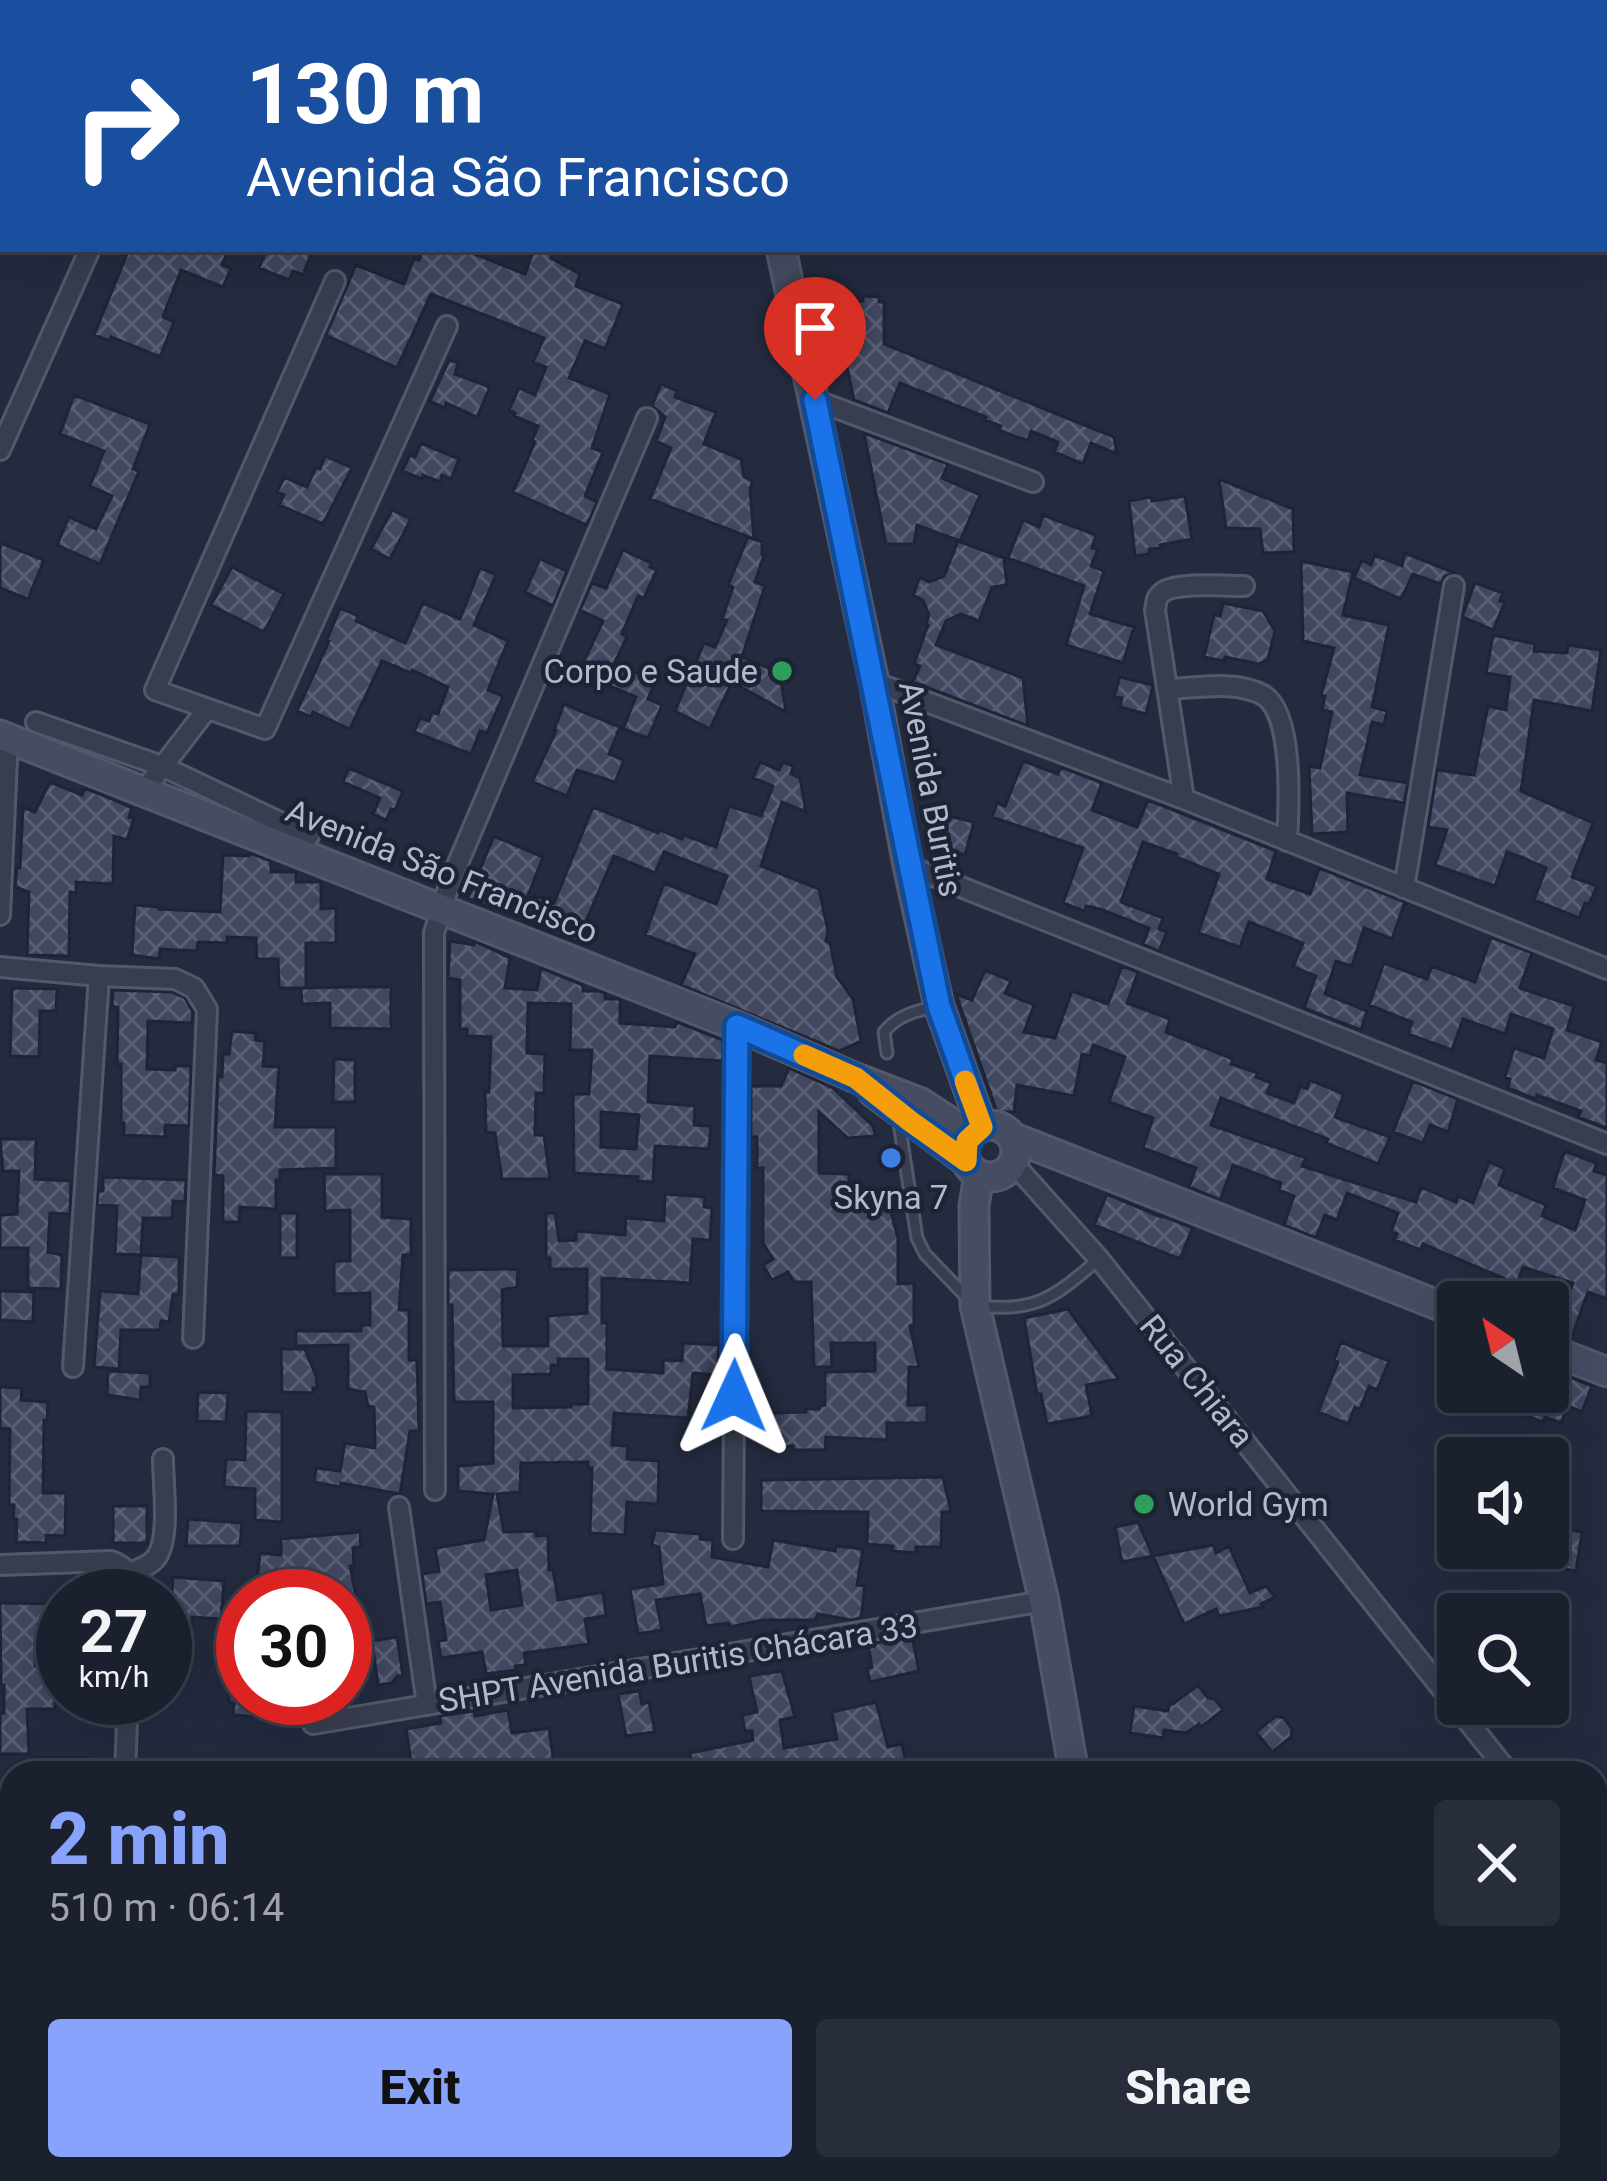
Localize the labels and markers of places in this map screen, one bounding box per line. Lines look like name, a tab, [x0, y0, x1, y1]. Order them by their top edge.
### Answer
pin	[764, 277, 866, 400]
place label: Corpo e Saude	[543, 652, 758, 691]
marker: Corpo e Saude	[769, 658, 795, 684]
marker: Skyna 7	[878, 1145, 904, 1171]
place label: Skyna 7	[834, 1178, 948, 1217]
place label: World Gym	[1168, 1485, 1329, 1524]
marker: World Gym	[1131, 1491, 1157, 1517]

